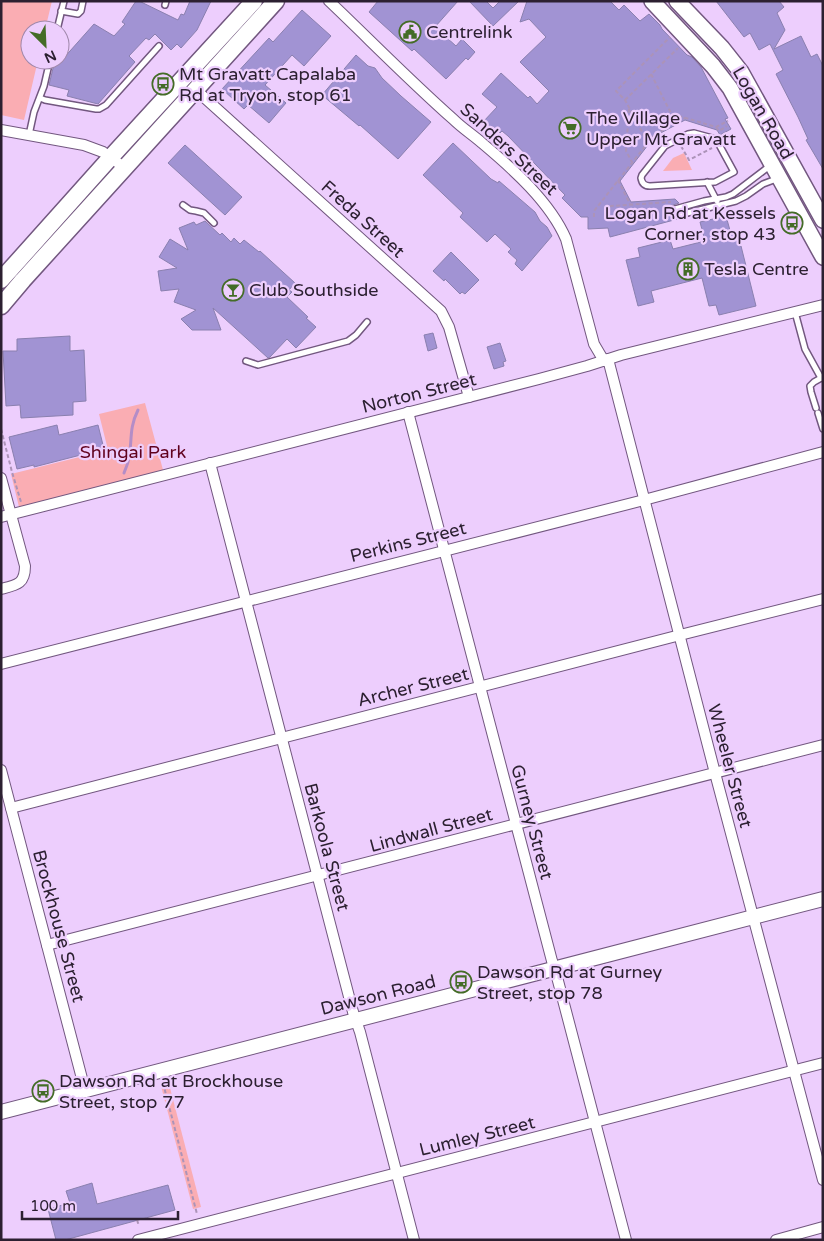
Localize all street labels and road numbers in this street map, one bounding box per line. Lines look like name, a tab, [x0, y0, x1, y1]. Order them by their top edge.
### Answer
street label: Logan Road	[728, 63, 798, 163]
street label: Sanders Street	[456, 98, 562, 200]
street label: Freda Street	[317, 176, 409, 262]
street label: Norton Street	[360, 368, 478, 418]
street label: Perkins Street	[348, 517, 468, 567]
street label: Archer Street	[355, 663, 471, 711]
street label: Wheeler Street	[703, 702, 757, 830]
street label: Gurney Street	[506, 762, 558, 882]
street label: Barkoola Street	[299, 781, 355, 914]
street label: Lindwall Street	[367, 803, 495, 857]
street label: Brockhouse Street	[28, 847, 90, 1005]
street label: Dawson Road	[318, 970, 438, 1020]
street label: Lumley Street	[417, 1111, 537, 1161]

